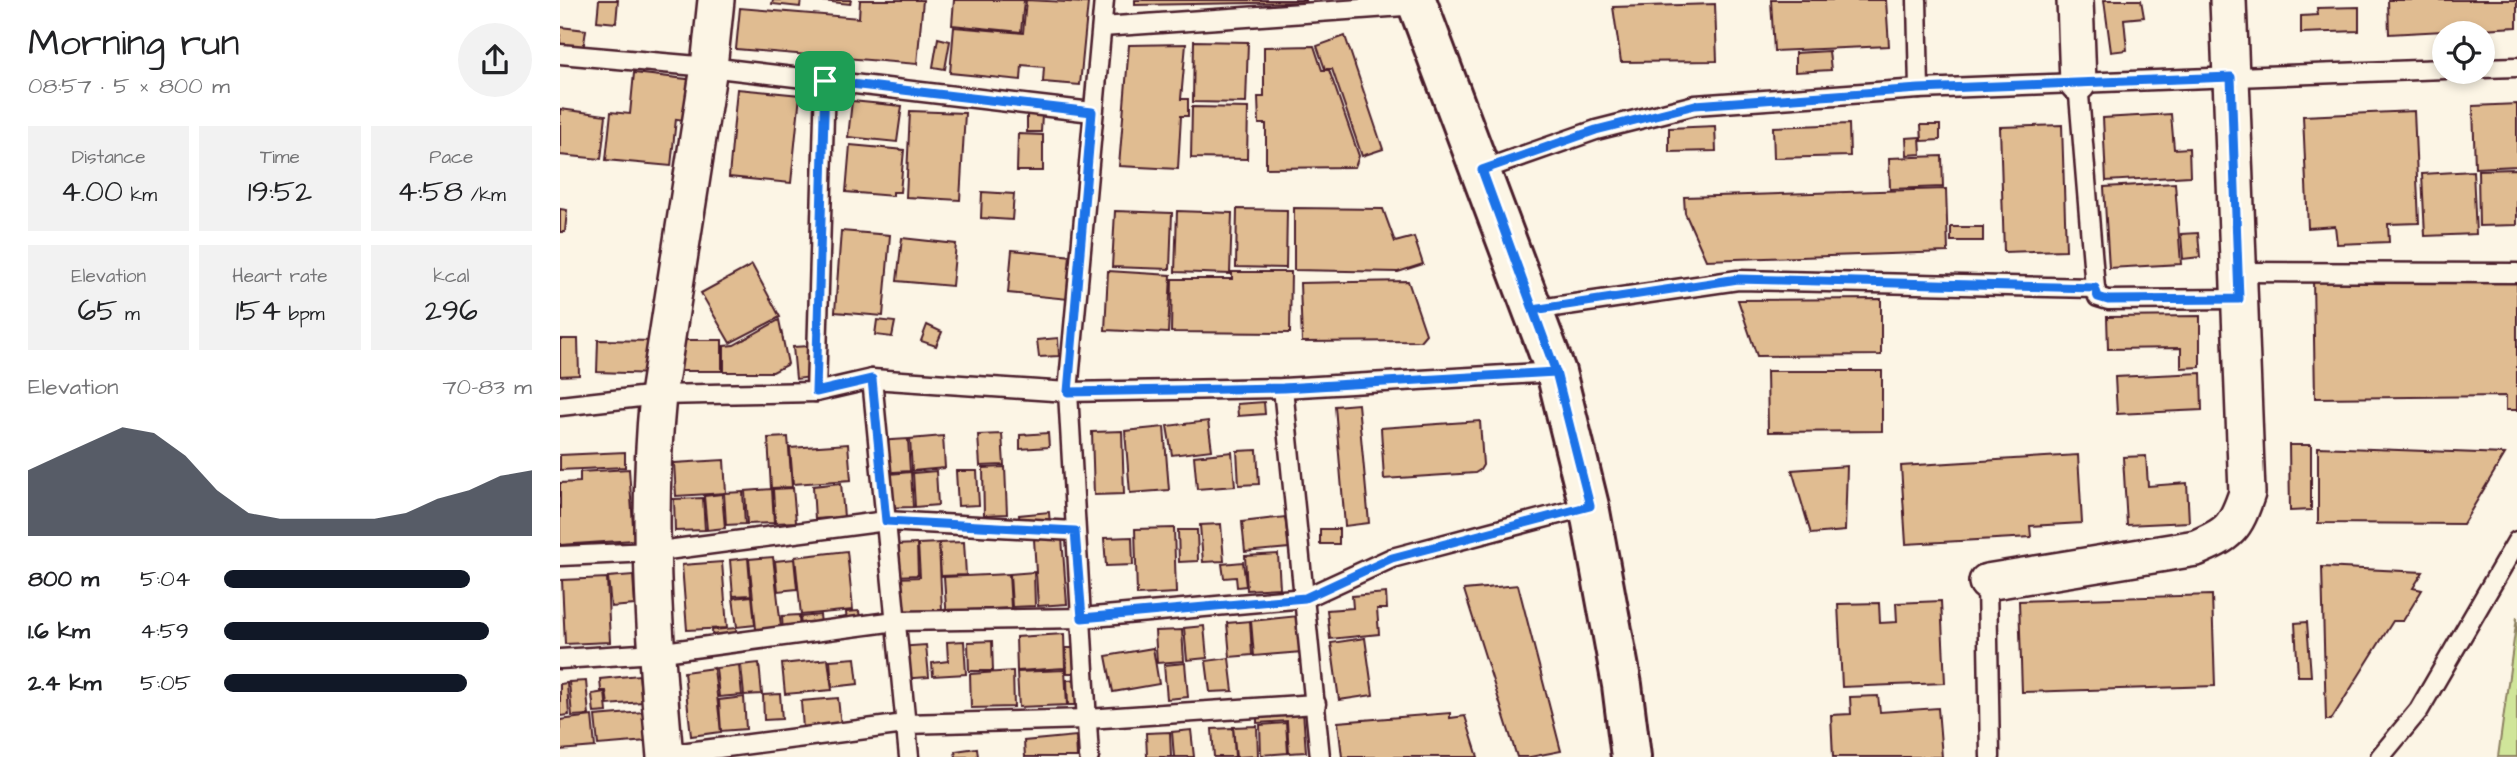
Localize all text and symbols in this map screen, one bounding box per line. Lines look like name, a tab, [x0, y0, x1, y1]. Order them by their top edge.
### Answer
text: Morning run	[28, 18, 240, 70]
map controls	[2432, 21, 2495, 84]
button: locate	[2432, 21, 2495, 84]
button: share	[458, 23, 532, 97]
pin	[795, 51, 855, 111]
icon: arrive	[806, 62, 844, 100]
text: 08:57 · 5 × 800 m	[28, 70, 230, 102]
text: Distance	[72, 144, 146, 171]
text: Time	[260, 144, 300, 171]
text: Pace	[429, 144, 473, 171]
text: 4.00	[60, 171, 123, 213]
text: 19:52	[248, 171, 312, 213]
text: 4:58	[397, 171, 463, 213]
text: km	[123, 182, 157, 209]
text: /km	[463, 182, 506, 209]
text: Elevation	[71, 263, 146, 290]
text: Heart rate	[232, 263, 328, 290]
text: kcal	[433, 263, 470, 290]
text: 65	[77, 290, 117, 332]
text: 154	[235, 290, 281, 332]
text: 296	[425, 290, 478, 332]
text: m	[117, 301, 140, 328]
text: bpm	[281, 301, 325, 328]
text: Elevation	[28, 371, 119, 403]
text: 70–83 m	[442, 371, 532, 403]
text: 800 m	[28, 563, 99, 595]
text: 5:04	[140, 563, 190, 595]
text: 1.6 km	[28, 615, 90, 647]
text: 4:59	[140, 615, 189, 647]
text: 2.4 km	[28, 667, 101, 699]
text: 5:05	[140, 667, 191, 699]

